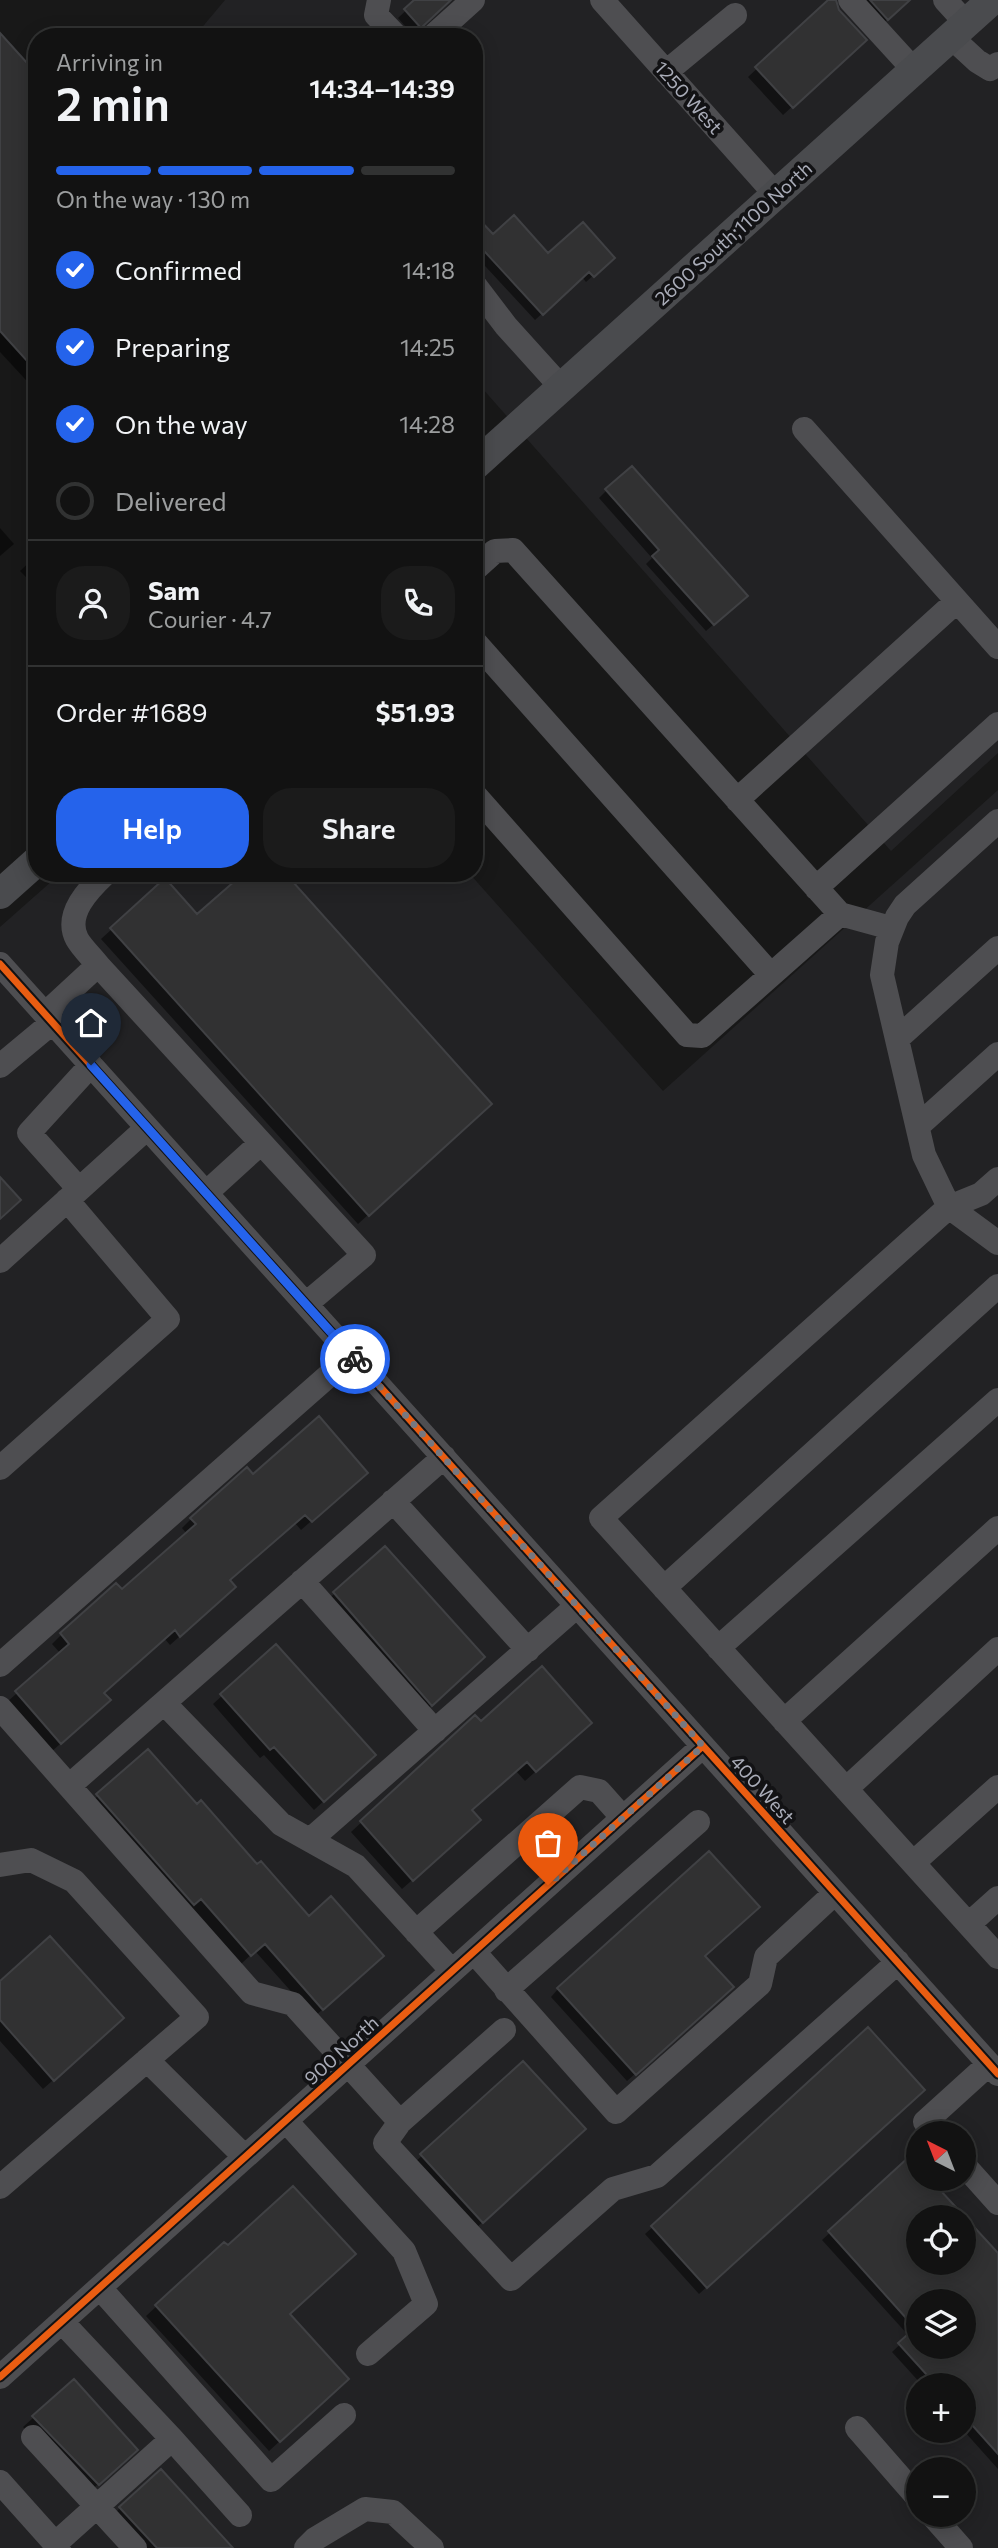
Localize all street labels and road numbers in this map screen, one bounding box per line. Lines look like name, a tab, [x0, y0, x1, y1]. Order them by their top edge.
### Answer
street label: 1250 West	[650, 56, 728, 138]
street label: 2600 South;1100 North	[650, 156, 816, 310]
street label: 400 West	[726, 1750, 800, 1828]
street label: 900 North	[299, 2011, 383, 2089]

